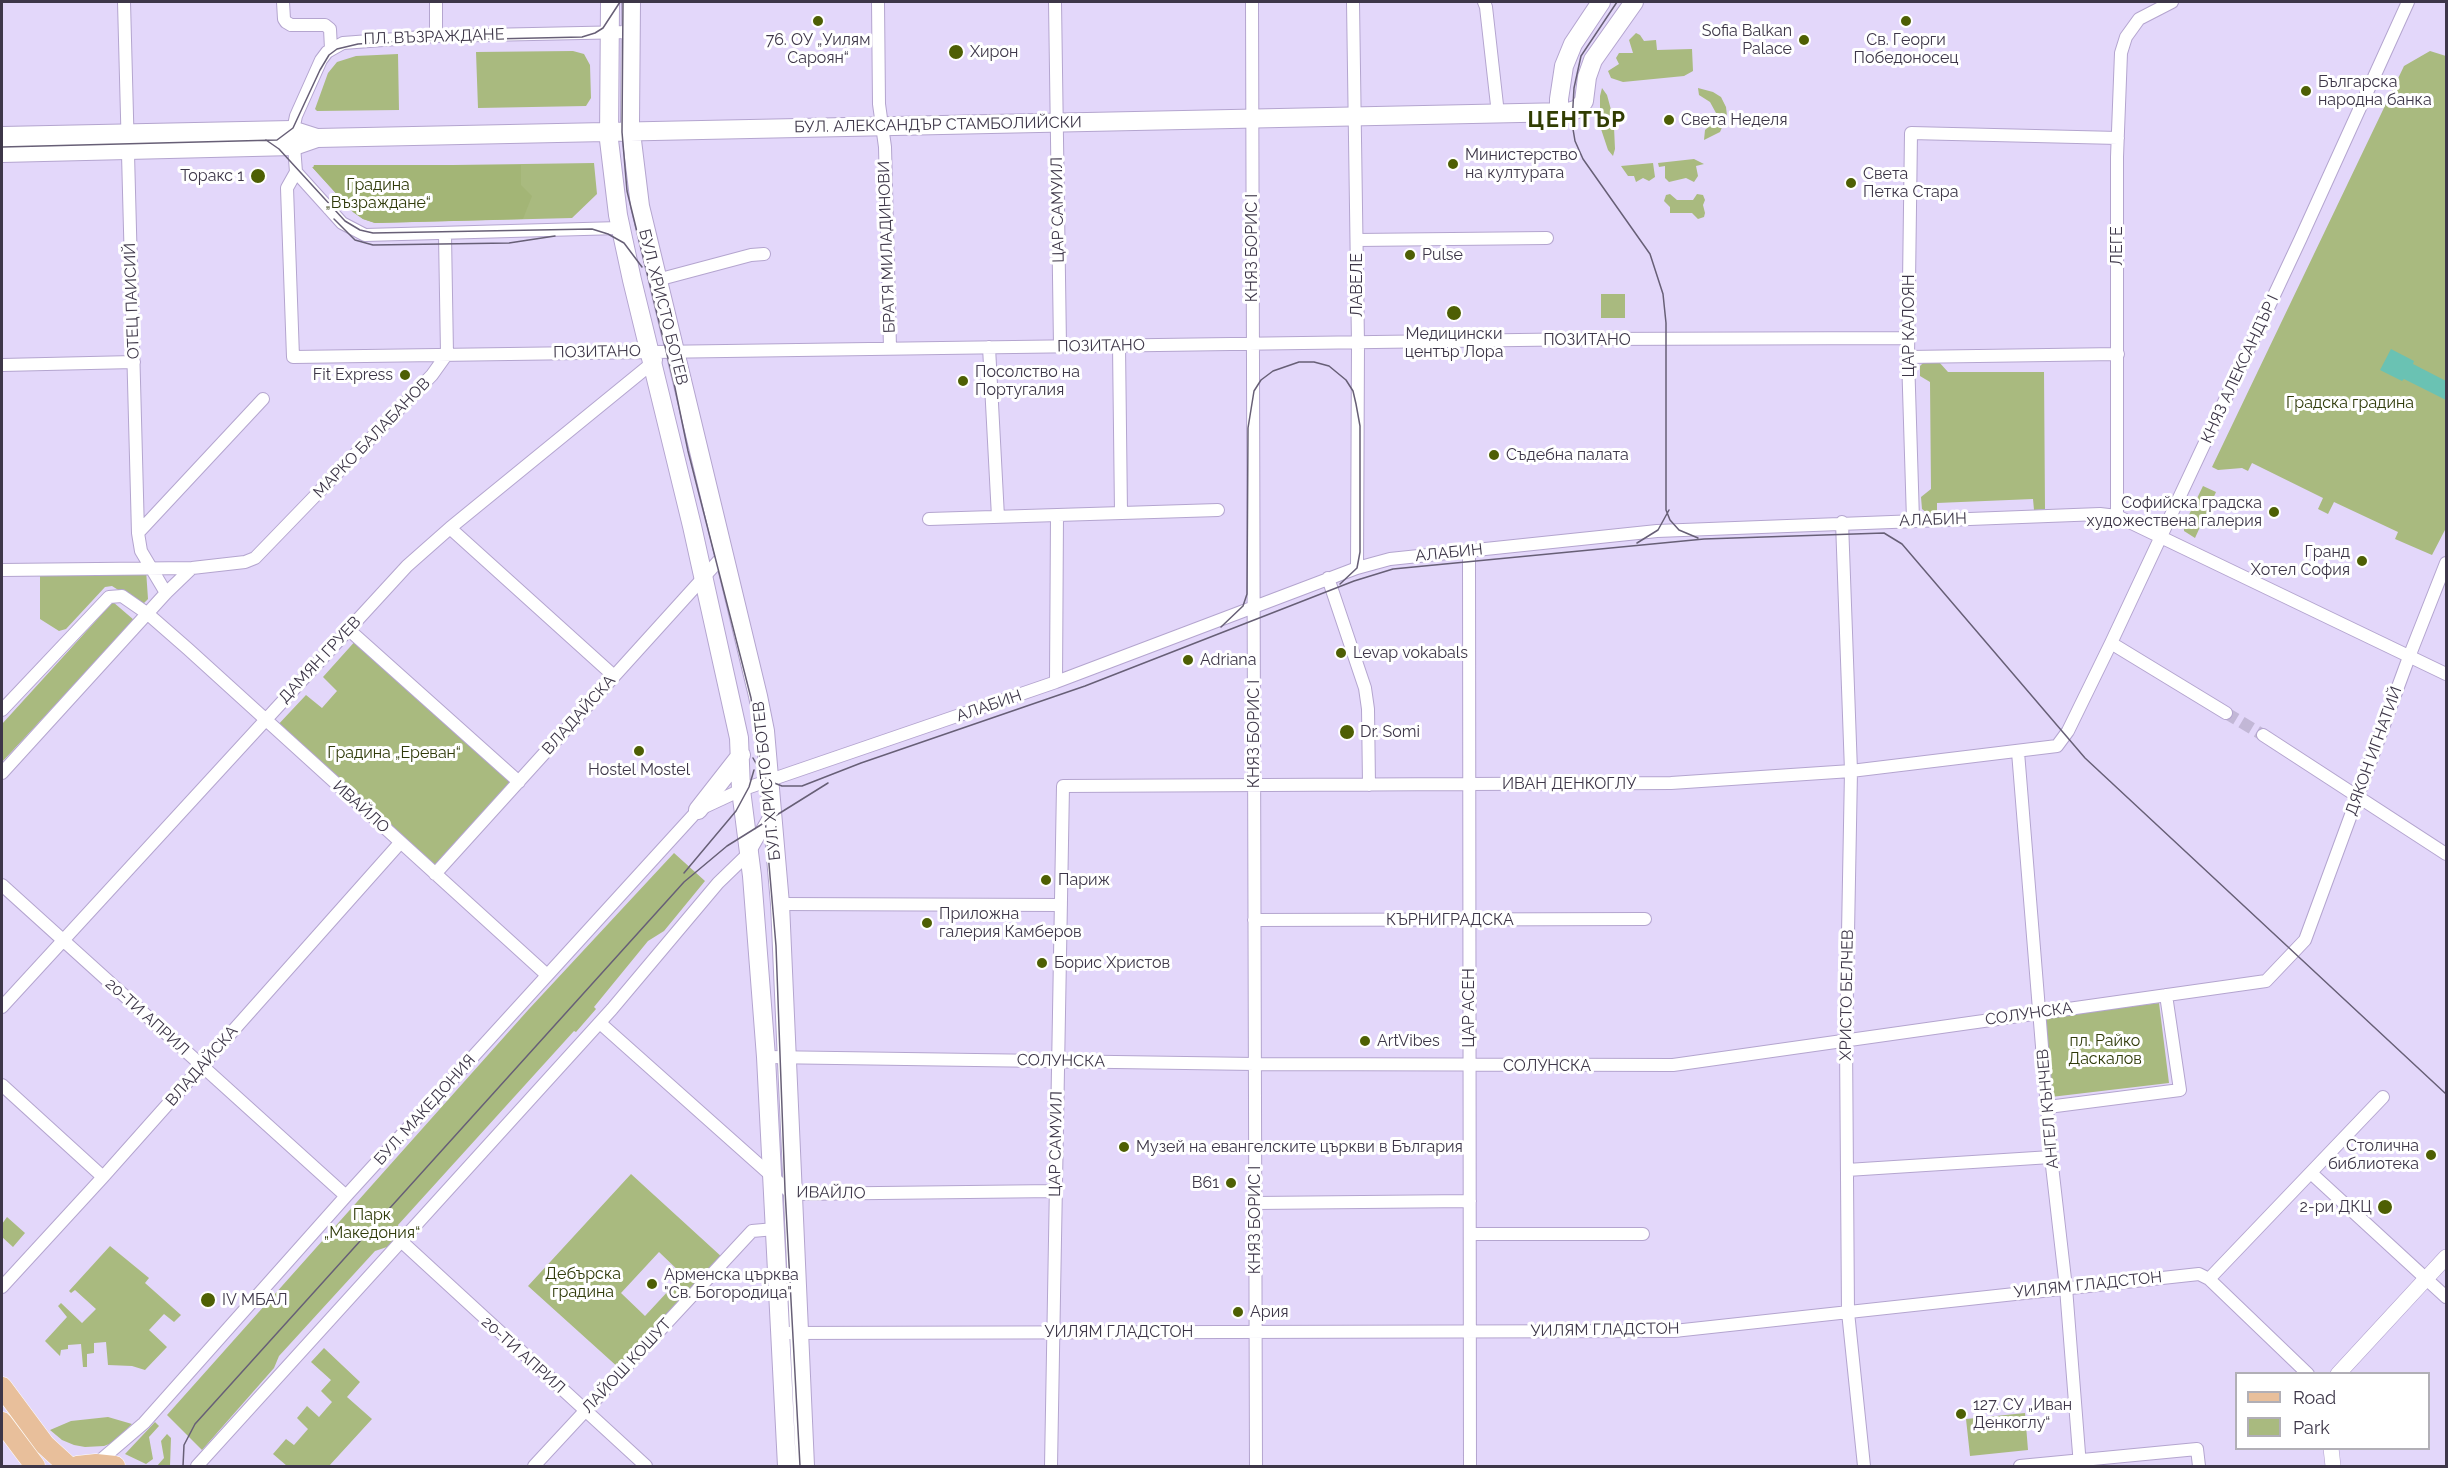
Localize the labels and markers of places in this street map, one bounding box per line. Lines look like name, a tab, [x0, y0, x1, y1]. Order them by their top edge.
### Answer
marker: 76. ОУ „Уилям Сароян“	[811, 14, 825, 28]
marker: Св. Георги Победоносец	[1899, 14, 1913, 28]
place label: Sofia Balkan Palace	[1702, 21, 1792, 59]
place label: 76. ОУ „Уилям Сароян“	[766, 30, 870, 68]
place label: Св. Георги Победоносец	[1853, 30, 1959, 68]
marker: Sofia Balkan Palace	[1797, 33, 1811, 47]
place label: Хирон	[970, 42, 1018, 62]
marker: Хирон	[947, 43, 965, 61]
place label: Българска народна банка	[2318, 72, 2432, 110]
marker: Българска народна банка	[2299, 84, 2313, 98]
place label: Света Неделя	[1681, 110, 1787, 130]
marker: Света Неделя	[1662, 113, 1676, 127]
place label: Министерство на културата	[1465, 145, 1578, 183]
marker: Министерство на културата	[1446, 157, 1460, 171]
place label: Света Петка Стара	[1863, 164, 1958, 202]
place label: Торакс 1	[180, 166, 244, 186]
marker: Торакс 1	[249, 167, 267, 185]
marker: Света Петка Стара	[1844, 176, 1858, 190]
place label: Pulse	[1422, 245, 1463, 265]
marker: Pulse	[1403, 248, 1417, 262]
marker: Медицински център Лора	[1445, 304, 1463, 322]
place label: Медицински център Лора	[1405, 324, 1503, 362]
place label: Посолство на Португалия	[975, 362, 1080, 400]
place label: Fit Express	[313, 365, 393, 385]
marker: Fit Express	[398, 368, 412, 382]
marker: Посолство на Португалия	[956, 374, 970, 388]
place label: Съдебна палата	[1506, 445, 1629, 465]
marker: Съдебна палата	[1487, 448, 1501, 462]
place label: Софийска градска художествена галерия	[2087, 493, 2262, 531]
marker: Софийска градска художествена галерия	[2267, 505, 2281, 519]
place label: Гранд Хотел София	[2251, 542, 2350, 580]
marker: Гранд Хотел София	[2355, 554, 2369, 568]
place label: Levap vokabals	[1353, 643, 1468, 663]
marker: Levap vokabals	[1334, 646, 1348, 660]
place label: Adriana	[1200, 650, 1256, 670]
marker: Adriana	[1181, 653, 1195, 667]
place label: Dr. Somi	[1360, 722, 1420, 742]
marker: Dr. Somi	[1338, 723, 1356, 741]
marker: Hostel Mostel	[632, 744, 646, 758]
place label: Hostel Mostel	[588, 760, 690, 780]
place label: Париж	[1058, 870, 1110, 890]
marker: Париж	[1039, 873, 1053, 887]
place label: Приложна галерия Камберов	[939, 904, 1082, 942]
marker: Приложна галерия Камберов	[920, 916, 934, 930]
place label: Борис Христов	[1054, 953, 1170, 973]
marker: Борис Христов	[1035, 956, 1049, 970]
place label: ArtVibes	[1377, 1031, 1440, 1051]
marker: ArtVibes	[1358, 1034, 1372, 1048]
place label: Столична библиотека	[2328, 1136, 2419, 1174]
place label: Музей на евангелските църкви в България	[1136, 1137, 1463, 1157]
marker: Музей на евангелските църкви в България	[1117, 1140, 1131, 1154]
marker: Столична библиотека	[2424, 1148, 2438, 1162]
place label: B61	[1192, 1173, 1219, 1193]
marker: B61	[1224, 1176, 1238, 1190]
place label: 2-ри ДКЦ	[2300, 1197, 2372, 1217]
marker: 2-ри ДКЦ	[2376, 1198, 2394, 1216]
place label: Арменска църква "Св. Богородица"	[664, 1265, 799, 1303]
marker: Арменска църква "Св. Богородица"	[645, 1277, 659, 1291]
place label: IV МБАЛ	[222, 1290, 288, 1310]
marker: IV МБАЛ	[199, 1291, 217, 1309]
place label: Ария	[1250, 1302, 1288, 1322]
marker: Ария	[1231, 1305, 1245, 1319]
place label: 127. СУ „Иван Денкоглу“	[1973, 1395, 2072, 1433]
marker: 127. СУ „Иван Денкоглу“	[1954, 1407, 1968, 1421]

